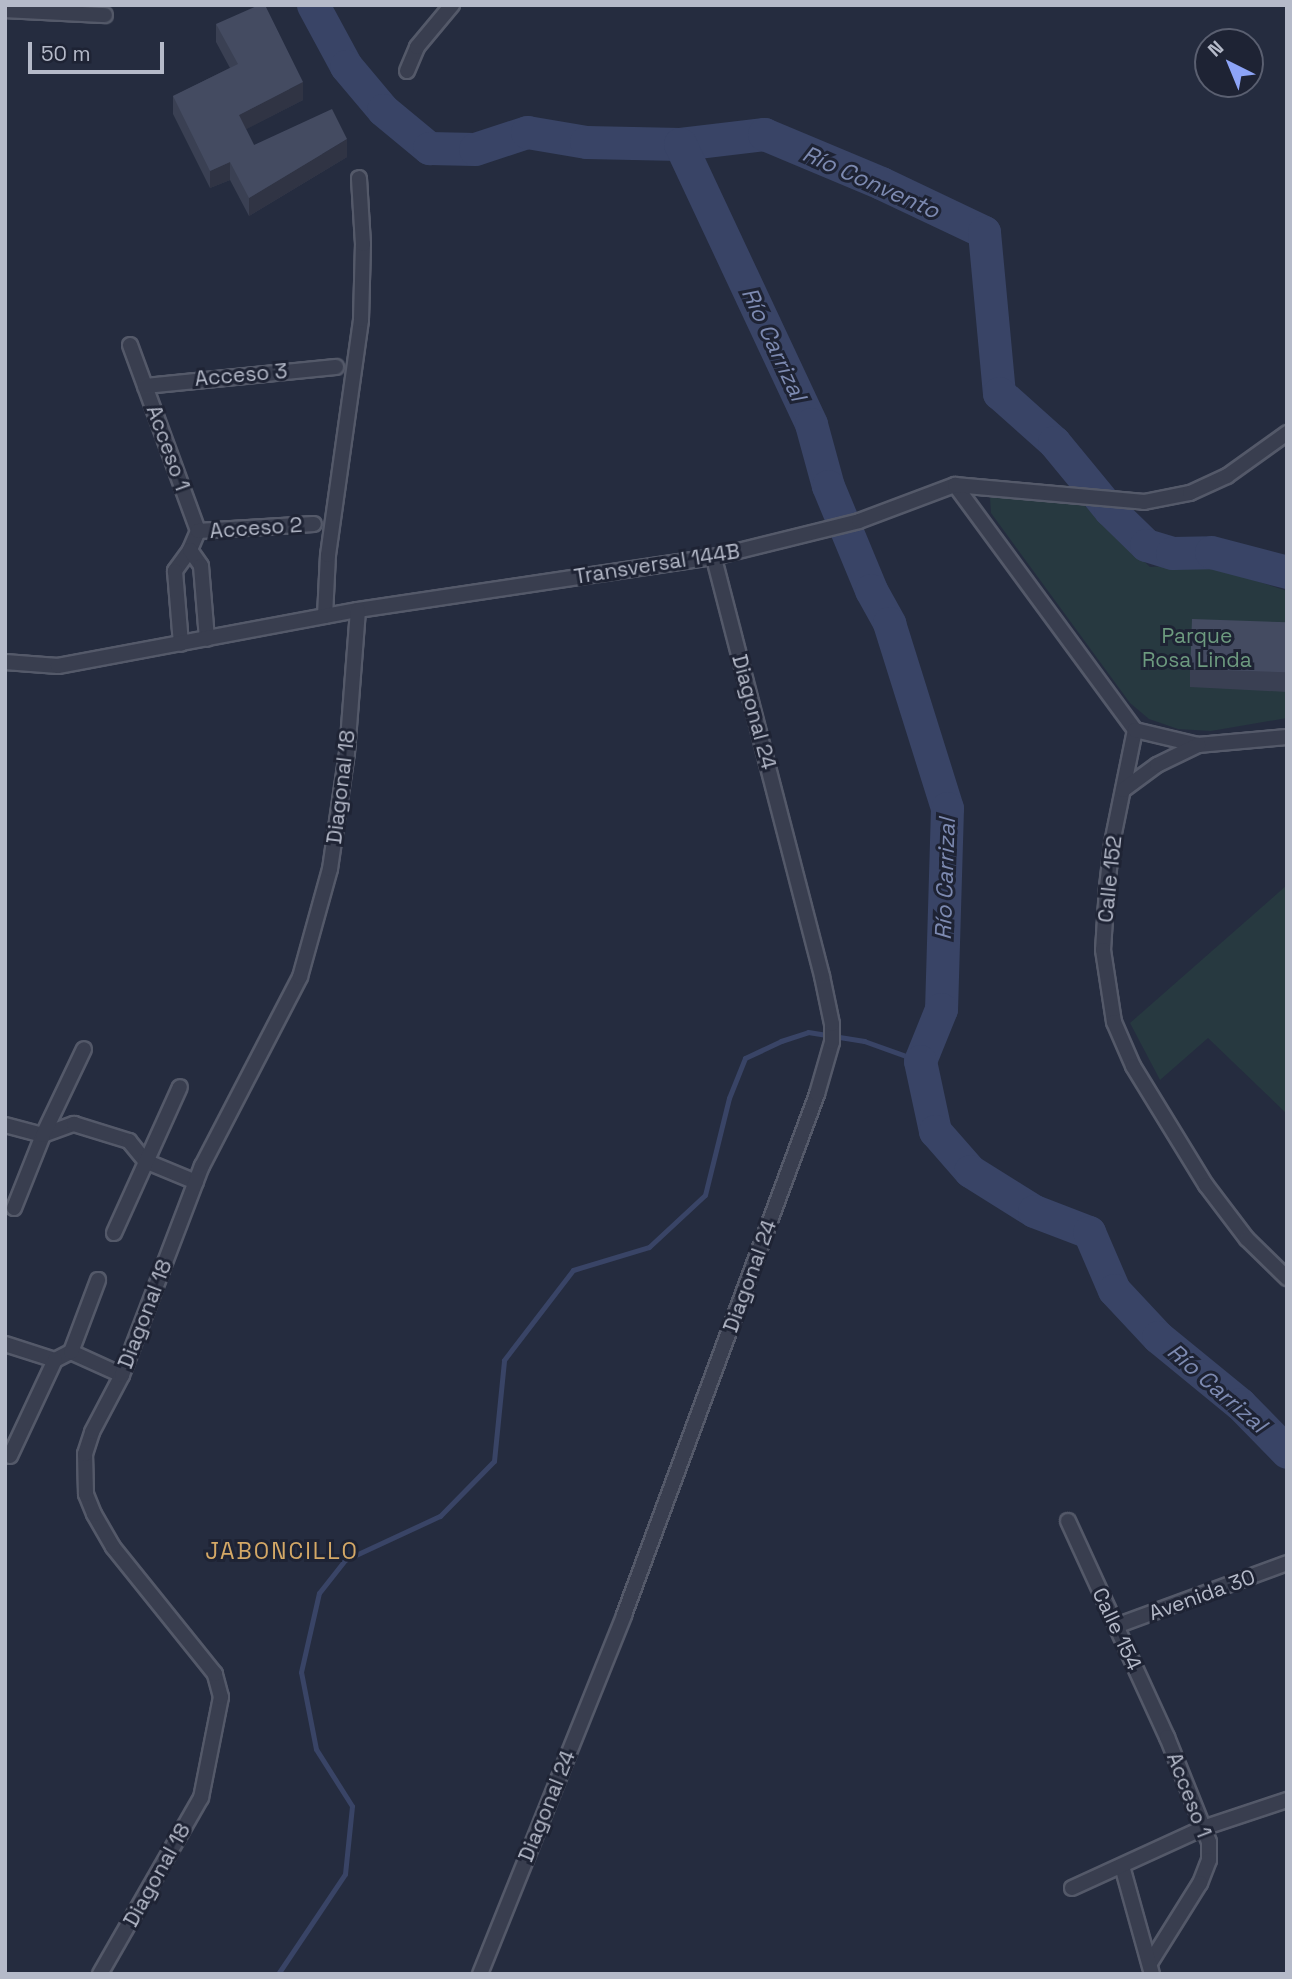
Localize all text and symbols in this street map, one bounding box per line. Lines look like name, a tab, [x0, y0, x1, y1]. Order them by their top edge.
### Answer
scale bar	[32, 28, 168, 72]
north arrow	[1194, 28, 1264, 98]
text: N	[1203, 35, 1229, 62]
text: 50 m	[41, 40, 91, 67]
water label: Río Convento	[798, 140, 944, 224]
water label: Río Carrizal	[736, 283, 812, 405]
street label: Acceso 3	[194, 358, 288, 392]
street label: Acceso 1	[141, 402, 195, 494]
street label: Acceso 2	[209, 512, 303, 544]
street label: Transversal 144B	[572, 538, 742, 590]
park label: Parque Rosa Linda	[1142, 623, 1252, 673]
street label: Diagonal 24	[727, 652, 781, 772]
street label: Diagonal 18	[322, 729, 360, 845]
water label: Río Carrizal	[929, 818, 961, 940]
street label: Calle 152	[1093, 834, 1127, 924]
street label: Diagonal 24	[718, 1216, 782, 1336]
street label: Diagonal 18	[113, 1256, 177, 1372]
water label: Río Carrizal	[1162, 1338, 1272, 1438]
district label: JABONCILLO	[206, 1537, 358, 1565]
street label: Avenida 30	[1145, 1564, 1259, 1626]
street label: Calle 154	[1087, 1584, 1147, 1674]
street label: Diagonal 24	[513, 1747, 581, 1865]
street label: Acceso 1	[1161, 1749, 1217, 1841]
street label: Diagonal 18	[118, 1819, 196, 1931]

